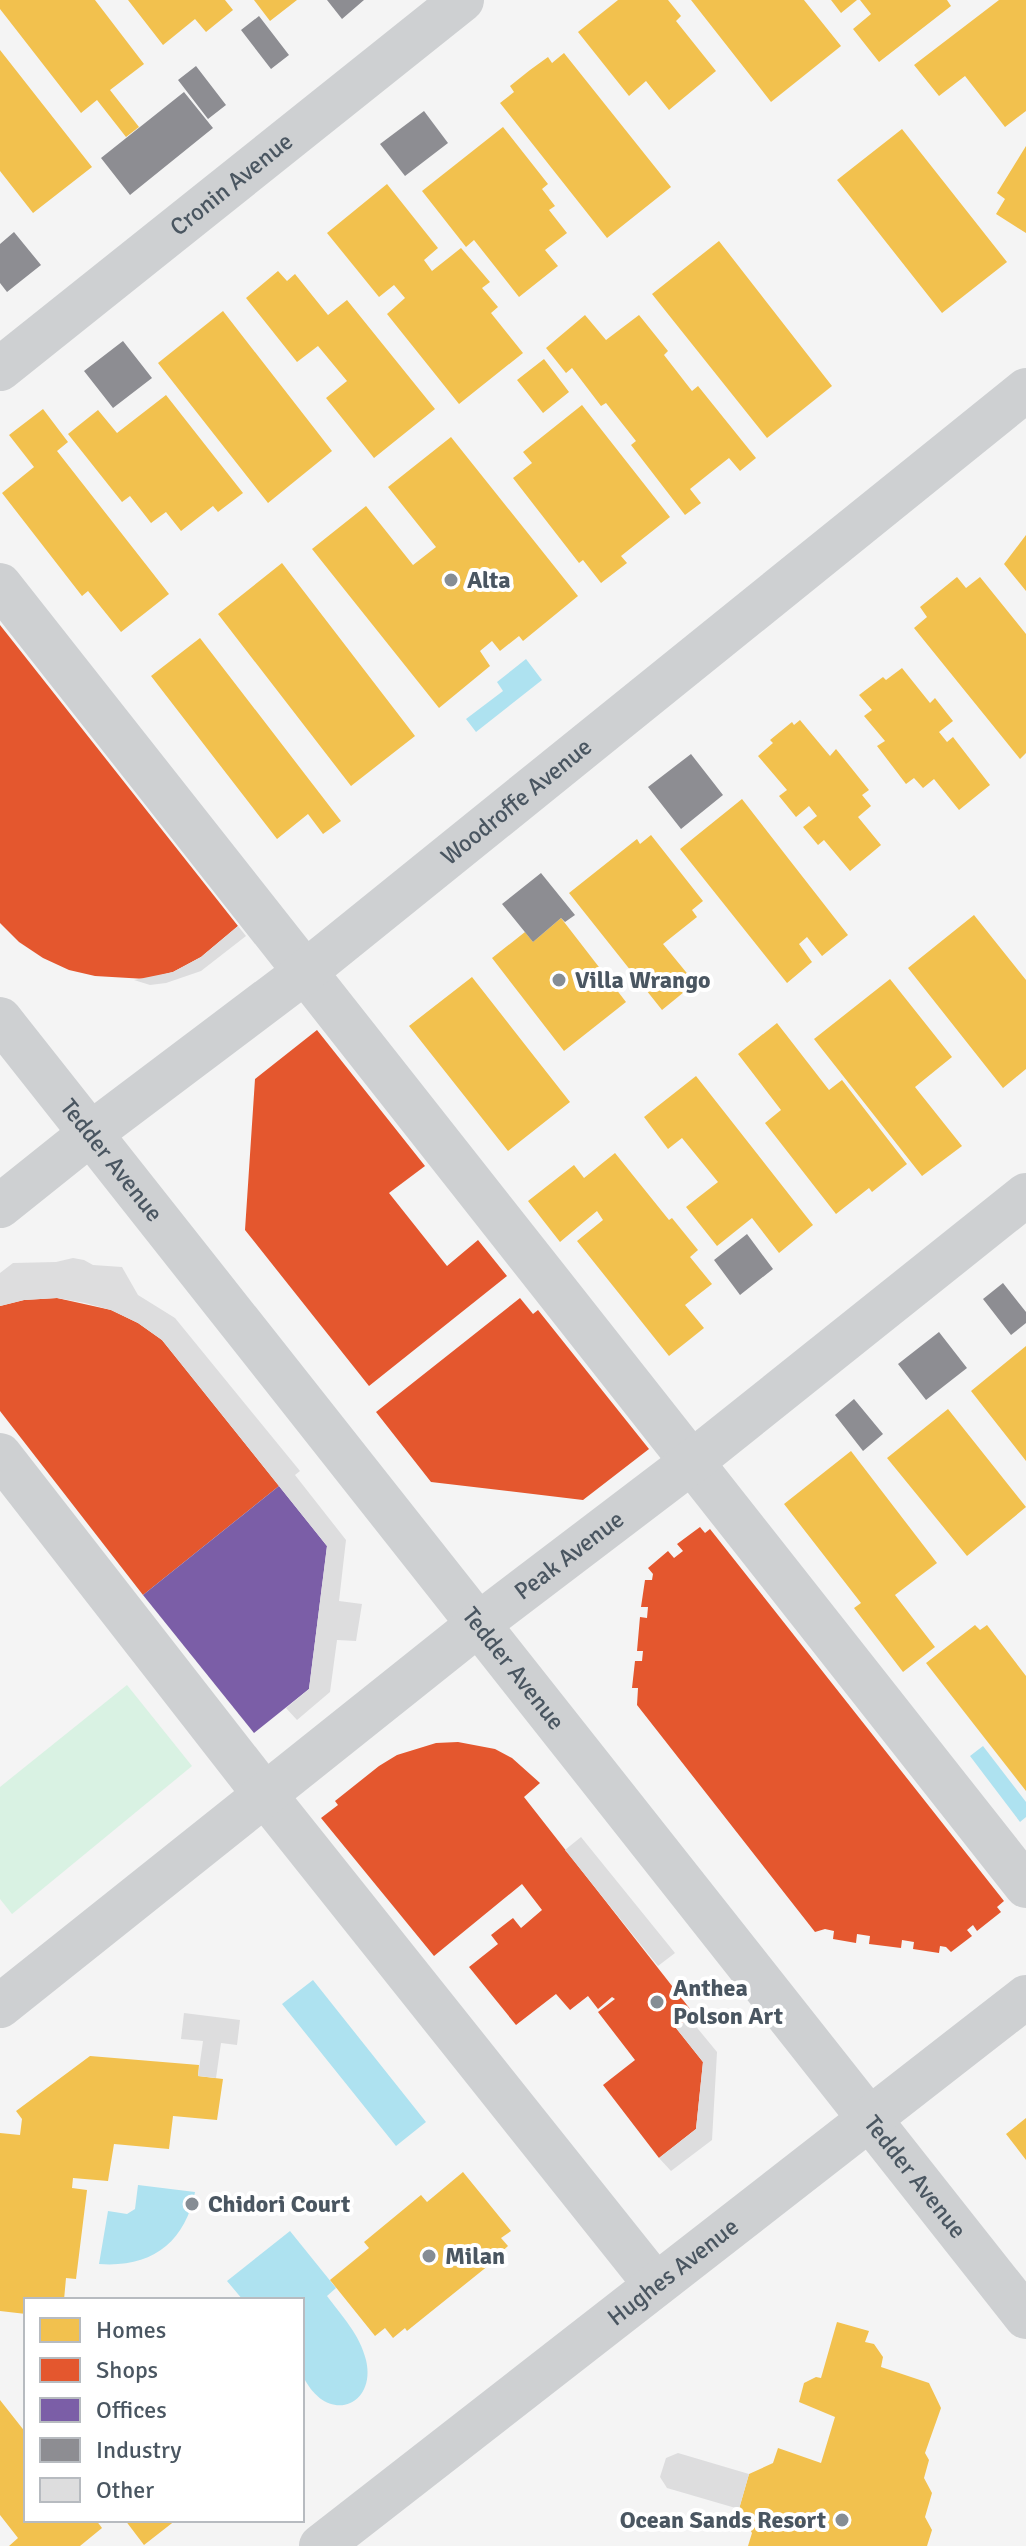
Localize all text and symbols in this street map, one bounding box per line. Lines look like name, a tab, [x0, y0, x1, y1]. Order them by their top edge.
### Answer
street label: Cronin Avenue	[164, 126, 299, 242]
place label: Alta	[467, 565, 511, 595]
marker: Alta	[442, 571, 460, 589]
street label: Woodroffe Avenue	[435, 732, 598, 871]
place label: Villa Wrango	[575, 965, 711, 995]
marker: Villa Wrango	[550, 971, 568, 989]
street label: Tedder Avenue	[54, 1093, 169, 1228]
street label: Peak Avenue	[508, 1504, 630, 1606]
street label: Tedder Avenue	[456, 1601, 571, 1736]
place label: Anthea Polson Art	[673, 1973, 783, 2031]
marker: Anthea Polson Art	[648, 1993, 666, 2011]
street label: Tedder Avenue	[857, 2109, 973, 2245]
place label: Chidori Court	[208, 2189, 350, 2219]
marker: Chidori Court	[183, 2195, 201, 2213]
street label: Hughes Avenue	[601, 2212, 744, 2332]
place label: Milan	[445, 2241, 505, 2271]
marker: Milan	[420, 2247, 438, 2265]
legend	[24, 2298, 304, 2522]
text: Homes	[96, 2315, 166, 2345]
text: Shops	[96, 2355, 158, 2385]
text: Offices	[96, 2395, 167, 2425]
text: Industry	[96, 2435, 182, 2465]
text: Other	[96, 2475, 154, 2505]
place label: Ocean Sands Resort	[620, 2505, 826, 2535]
marker: Ocean Sands Resort	[833, 2511, 851, 2529]

